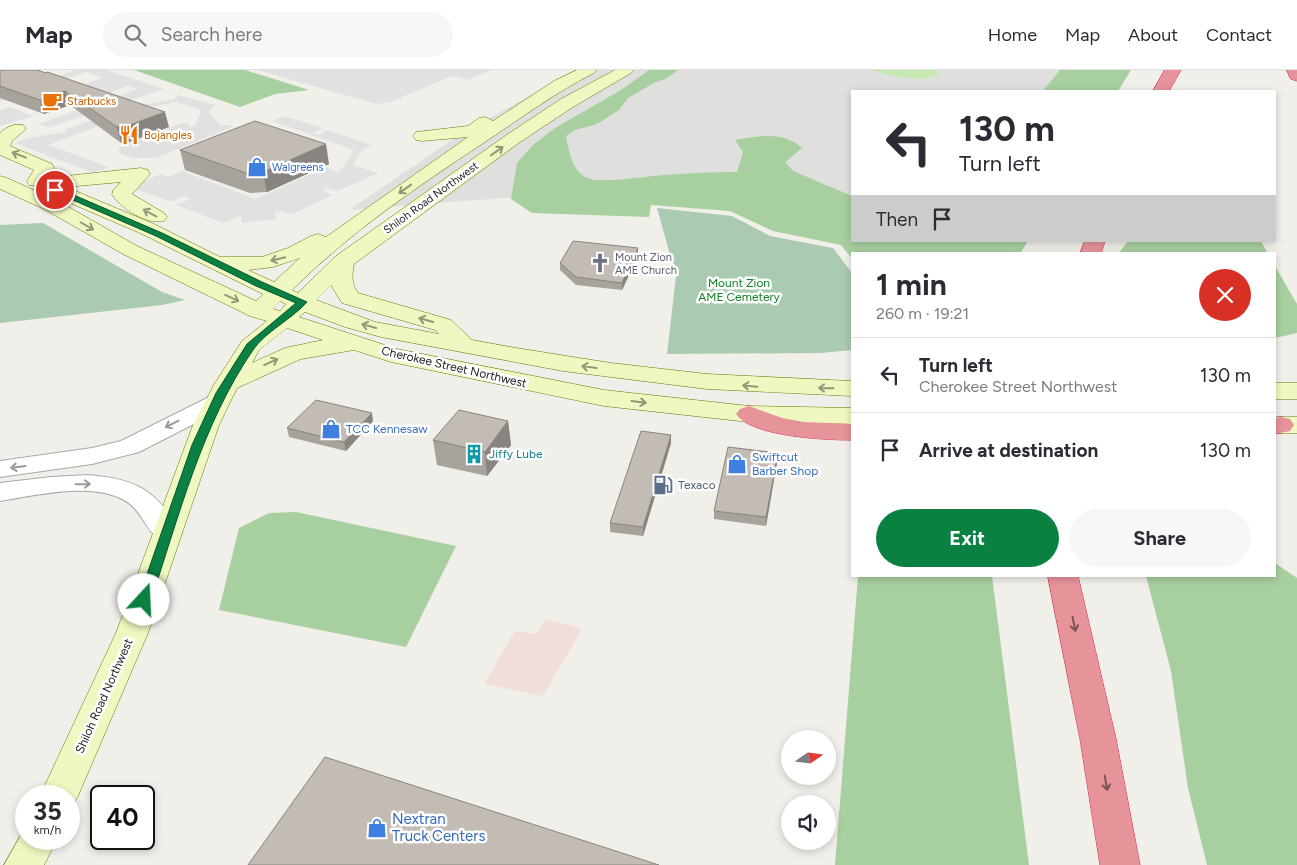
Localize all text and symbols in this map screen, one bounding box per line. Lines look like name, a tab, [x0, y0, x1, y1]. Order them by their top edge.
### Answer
search box	[103, 12, 453, 57]
text: Map	[25, 20, 73, 49]
icon: search	[121, 21, 149, 49]
text: Search here	[161, 23, 262, 46]
text: Home	[988, 24, 1037, 46]
text: Map	[1065, 24, 1100, 46]
text: About	[1128, 24, 1178, 46]
text: Contact	[1206, 24, 1272, 46]
cafe icon: Starbucks	[41, 90, 63, 112]
place label: Starbucks	[67, 95, 116, 108]
text: 130 m	[959, 108, 1055, 150]
icon: left	[876, 110, 941, 175]
restaurant icon: Bojangles	[118, 124, 140, 146]
place label: Bojangles	[144, 129, 192, 142]
one-way arrow	[490, 146, 504, 156]
one-way arrow	[12, 150, 27, 159]
text: Turn left	[959, 150, 1041, 177]
shop icon: Walgreens	[246, 156, 268, 178]
street label: Shiloh Road Northwest	[381, 159, 481, 237]
place label: Walgreens	[272, 161, 324, 174]
pin	[34, 169, 76, 211]
icon: arrive	[41, 176, 69, 204]
one-way arrow	[398, 184, 412, 194]
icon: arrive	[928, 205, 956, 233]
one-way arrow	[143, 208, 158, 217]
text: Then	[876, 208, 918, 231]
one-way arrow	[79, 221, 94, 231]
place label: Mount Zion AME Church	[615, 251, 677, 277]
church icon: Mount Zion AME Church	[589, 252, 611, 274]
one-way arrow	[270, 255, 286, 265]
text: 1 min	[876, 266, 947, 303]
button: close	[1199, 269, 1251, 321]
park label: Mount Zion AME Cemetery	[698, 276, 781, 304]
one-way arrow	[224, 294, 239, 304]
text: 260 m · 19:21	[876, 304, 969, 323]
one-way arrow	[418, 315, 434, 324]
one-way arrow	[362, 321, 378, 331]
street label: Cherokee Street Northwest	[380, 343, 528, 391]
text: Turn left	[919, 354, 993, 377]
one-way arrow	[263, 357, 278, 367]
icon: left	[876, 361, 904, 389]
one-way arrow	[581, 362, 597, 372]
text: 130 m	[1200, 364, 1251, 387]
text: Cherokee Street Northwest	[919, 377, 1117, 396]
one-way arrow	[743, 381, 759, 390]
one-way arrow	[818, 383, 834, 393]
one-way arrow	[631, 397, 647, 407]
shop icon: TCC Kennesaw	[320, 418, 342, 440]
one-way arrow	[165, 420, 180, 429]
place label: TCC Kennesaw	[346, 422, 428, 436]
icon: arrive	[876, 436, 904, 464]
text: Arrive at destination	[919, 439, 1098, 462]
text: 130 m	[1200, 439, 1251, 462]
building icon: Jiffy Lube	[463, 443, 485, 465]
place label: Jiffy Lube	[489, 447, 543, 461]
place label: Swiftcut Barber Shop	[752, 450, 818, 478]
shop icon: Swiftcut Barber Shop	[726, 453, 748, 475]
one-way arrow	[10, 462, 26, 472]
fuel station icon: Texaco	[652, 474, 674, 496]
place label: Texaco	[678, 478, 716, 492]
one-way arrow	[75, 479, 91, 489]
button: Exit	[876, 509, 1059, 567]
button: Share	[1069, 509, 1251, 567]
position arrow	[117, 573, 169, 625]
one-way arrow	[1070, 615, 1079, 631]
street label: Shiloh Road Northwest	[72, 636, 136, 756]
north arrow	[781, 730, 836, 785]
map controls	[781, 730, 836, 850]
one-way arrow	[1101, 775, 1111, 791]
speed limit sign: 40	[90, 785, 155, 850]
button: sound	[781, 795, 836, 850]
text: 35	[33, 796, 62, 826]
place label: Nextran Truck Centers	[392, 810, 485, 845]
shop icon: Nextran Truck Centers	[366, 817, 388, 839]
text: km/h	[34, 823, 61, 837]

